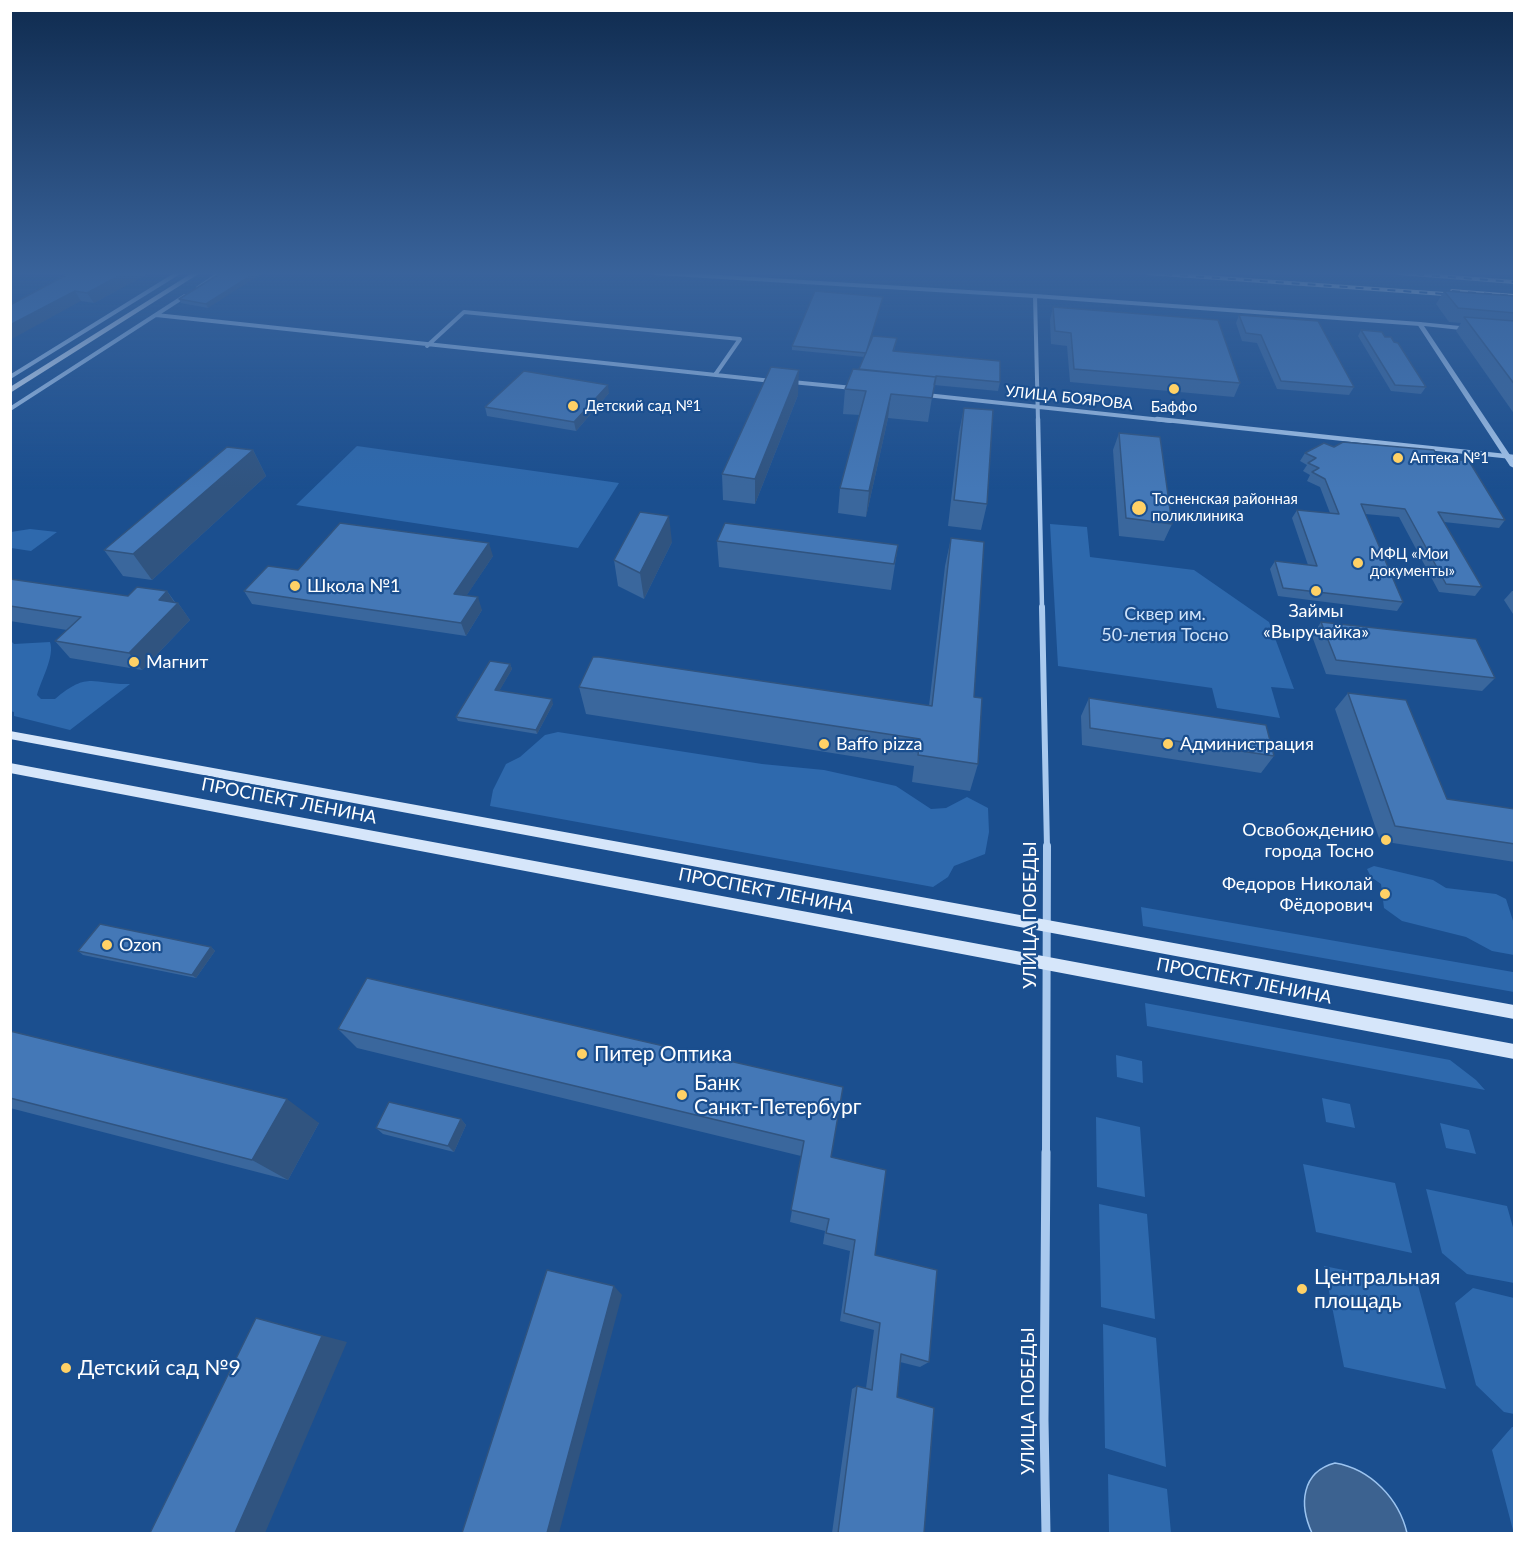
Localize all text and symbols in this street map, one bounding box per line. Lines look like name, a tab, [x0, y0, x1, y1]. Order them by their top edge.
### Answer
street label: УЛИЦА БОЯРОВА	[1004, 382, 1134, 414]
marker: Баффо	[1167, 382, 1181, 396]
place label: Детский сад №1	[585, 397, 701, 415]
place label: Баффо	[1151, 398, 1197, 416]
marker: Детский сад №1	[566, 399, 580, 413]
place label: Аптека №1	[1410, 449, 1489, 467]
marker: Аптека №1	[1391, 451, 1405, 465]
place label: Тосненская районная поликлиника	[1152, 490, 1298, 525]
marker: Тосненская районная поликлиника	[1130, 499, 1148, 517]
place label: МФЦ «Мои документы»	[1370, 545, 1455, 580]
marker: МФЦ «Мои документы»	[1351, 556, 1365, 570]
place label: Школа №1	[307, 575, 400, 597]
marker: Школа №1	[288, 579, 302, 593]
marker: Займы «Выручайка»	[1309, 584, 1323, 598]
place label: Займы «Выручайка»	[1263, 600, 1369, 642]
park label: Сквер им. 50-летия Тосно	[1101, 603, 1229, 646]
place label: Магнит	[146, 651, 208, 673]
marker: Магнит	[127, 655, 141, 669]
place label: Baffo pizza	[836, 733, 922, 755]
place label: Администрация	[1180, 733, 1314, 755]
marker: Baffo pizza	[817, 737, 831, 751]
marker: Администрация	[1161, 737, 1175, 751]
street label: ПРОСПЕКТ ЛЕНИНА	[199, 773, 379, 829]
place label: Освобождению города Тосно	[1242, 819, 1374, 862]
marker: Освобождению города Тосно	[1379, 833, 1393, 847]
street label: УЛИЦА ПОБЕДЫ	[1019, 841, 1041, 989]
street label: ПРОСПЕКТ ЛЕНИНА	[676, 863, 856, 919]
place label: Федоров Николай Фёдорович	[1222, 873, 1373, 916]
marker: Федоров Николай Фёдорович	[1378, 887, 1392, 901]
place label: Ozon	[119, 934, 161, 956]
marker: Ozon	[100, 938, 114, 952]
street label: ПРОСПЕКТ ЛЕНИНА	[1154, 953, 1334, 1009]
place label: Питер Оптика	[594, 1041, 732, 1067]
marker: Питер Оптика	[575, 1047, 589, 1061]
place label: Банк Санкт-Петербург	[694, 1070, 861, 1120]
marker: Банк Санкт-Петербург	[675, 1088, 689, 1102]
place label: Центральная площадь	[1314, 1264, 1440, 1314]
marker: Центральная площадь	[1295, 1282, 1309, 1296]
street label: УЛИЦА ПОБЕДЫ	[1017, 1327, 1039, 1475]
place label: Детский сад №9	[78, 1355, 241, 1381]
marker: Детский сад №9	[59, 1361, 73, 1375]

